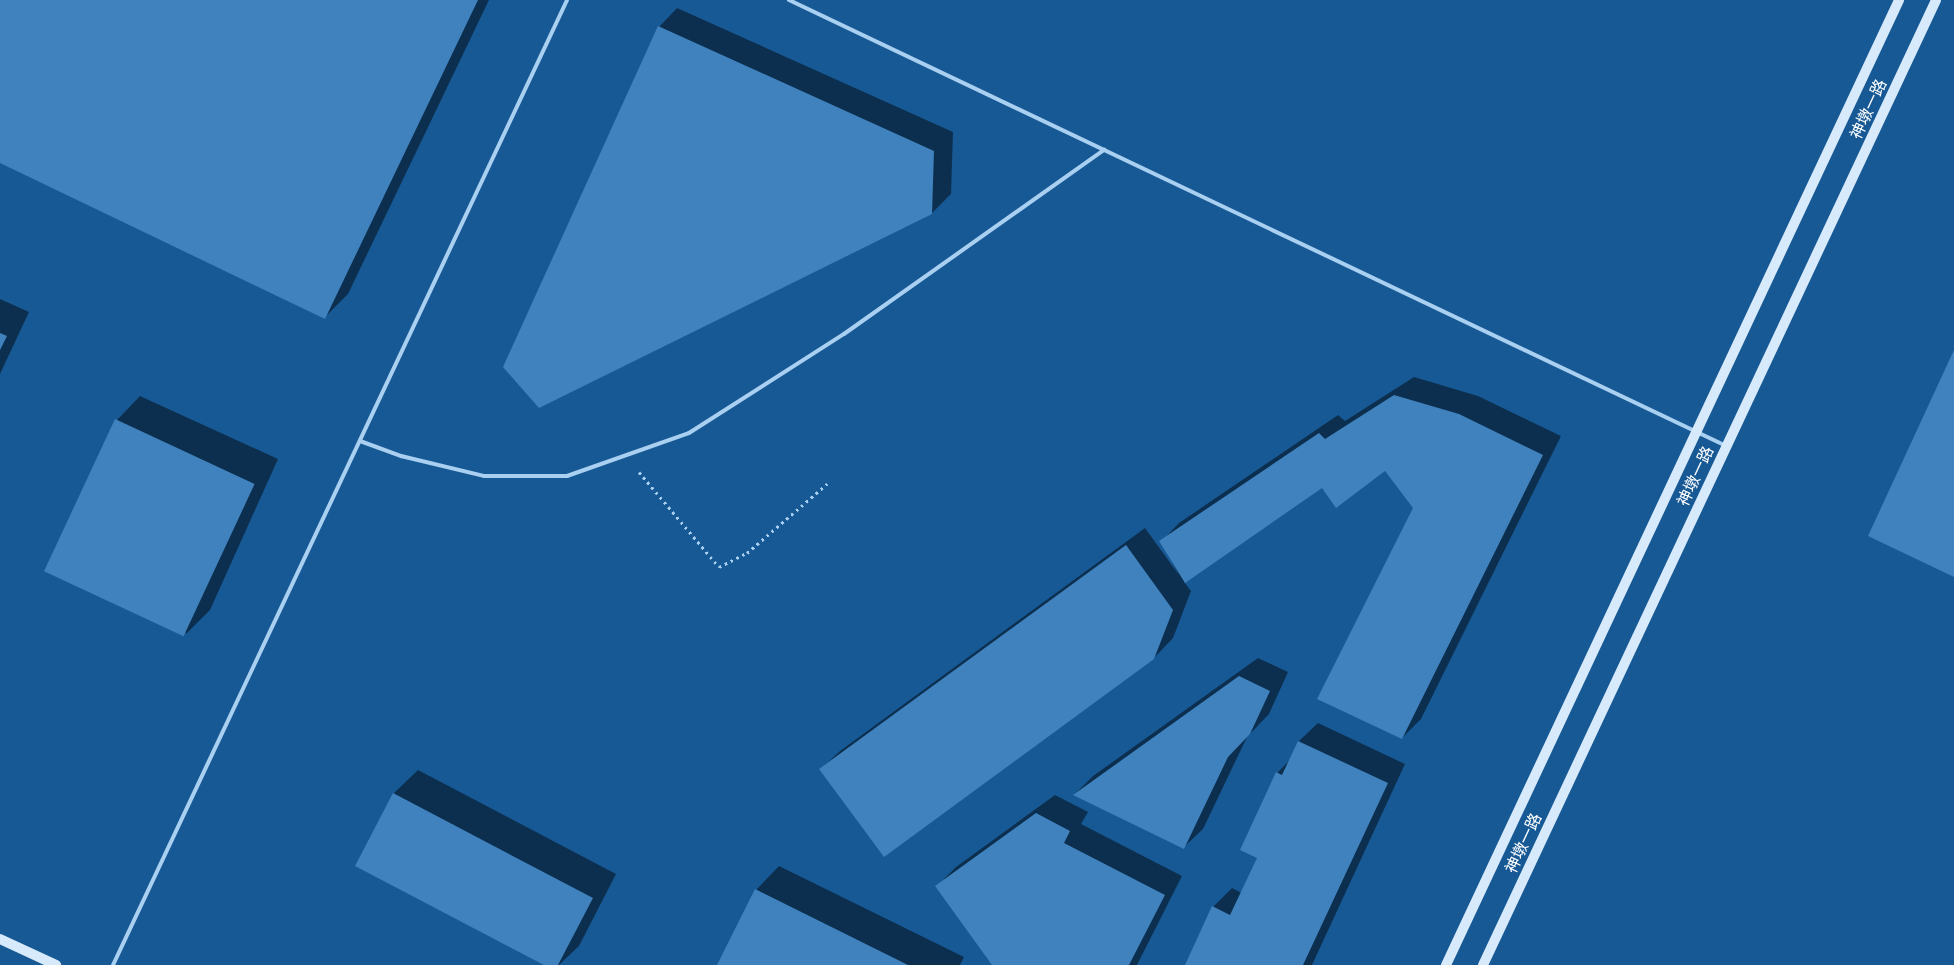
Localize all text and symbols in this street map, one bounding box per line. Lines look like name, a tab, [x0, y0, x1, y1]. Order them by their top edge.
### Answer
street label: 神墩一路	[1846, 76, 1890, 142]
street label: 神墩一路	[1673, 443, 1717, 509]
street label: 神墩一路	[1501, 810, 1545, 876]

